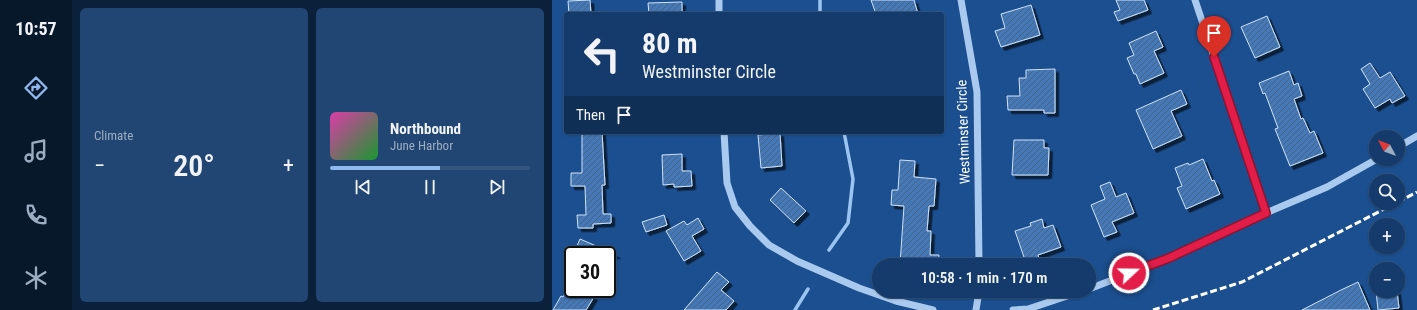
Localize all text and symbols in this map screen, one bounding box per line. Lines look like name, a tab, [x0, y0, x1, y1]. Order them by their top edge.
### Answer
pin	[1197, 16, 1231, 57]
text: 10:57	[15, 18, 57, 39]
icon: arrive	[1203, 22, 1225, 44]
text: 80 m	[642, 27, 698, 60]
icon: left	[576, 28, 628, 80]
text: Westminster Circle	[642, 61, 776, 82]
icon: directions	[22, 74, 50, 102]
street label: Westminster Circle	[953, 79, 973, 184]
icon: arrive	[613, 104, 635, 126]
text: Then	[576, 106, 605, 124]
text: Northbound	[390, 120, 461, 138]
text: Climate	[94, 128, 133, 143]
north arrow	[1369, 130, 1405, 166]
map controls	[1369, 130, 1405, 298]
icon: music	[22, 137, 50, 165]
text: June Harbor	[390, 138, 453, 153]
text: 20°	[173, 148, 215, 183]
text: −	[94, 153, 105, 178]
text: +	[283, 153, 294, 178]
button: search	[1369, 174, 1405, 210]
icon: previous	[352, 176, 374, 198]
icon: pause	[419, 176, 441, 198]
icon: next	[486, 176, 508, 198]
icon: phone	[22, 201, 50, 229]
button: +	[1369, 218, 1405, 254]
speed limit sign: 30	[564, 246, 616, 298]
position arrow	[1108, 252, 1150, 294]
button: −	[1369, 262, 1405, 298]
icon: climate	[22, 264, 50, 292]
text: 10:58 · 1 min · 170 m	[921, 269, 1047, 287]

